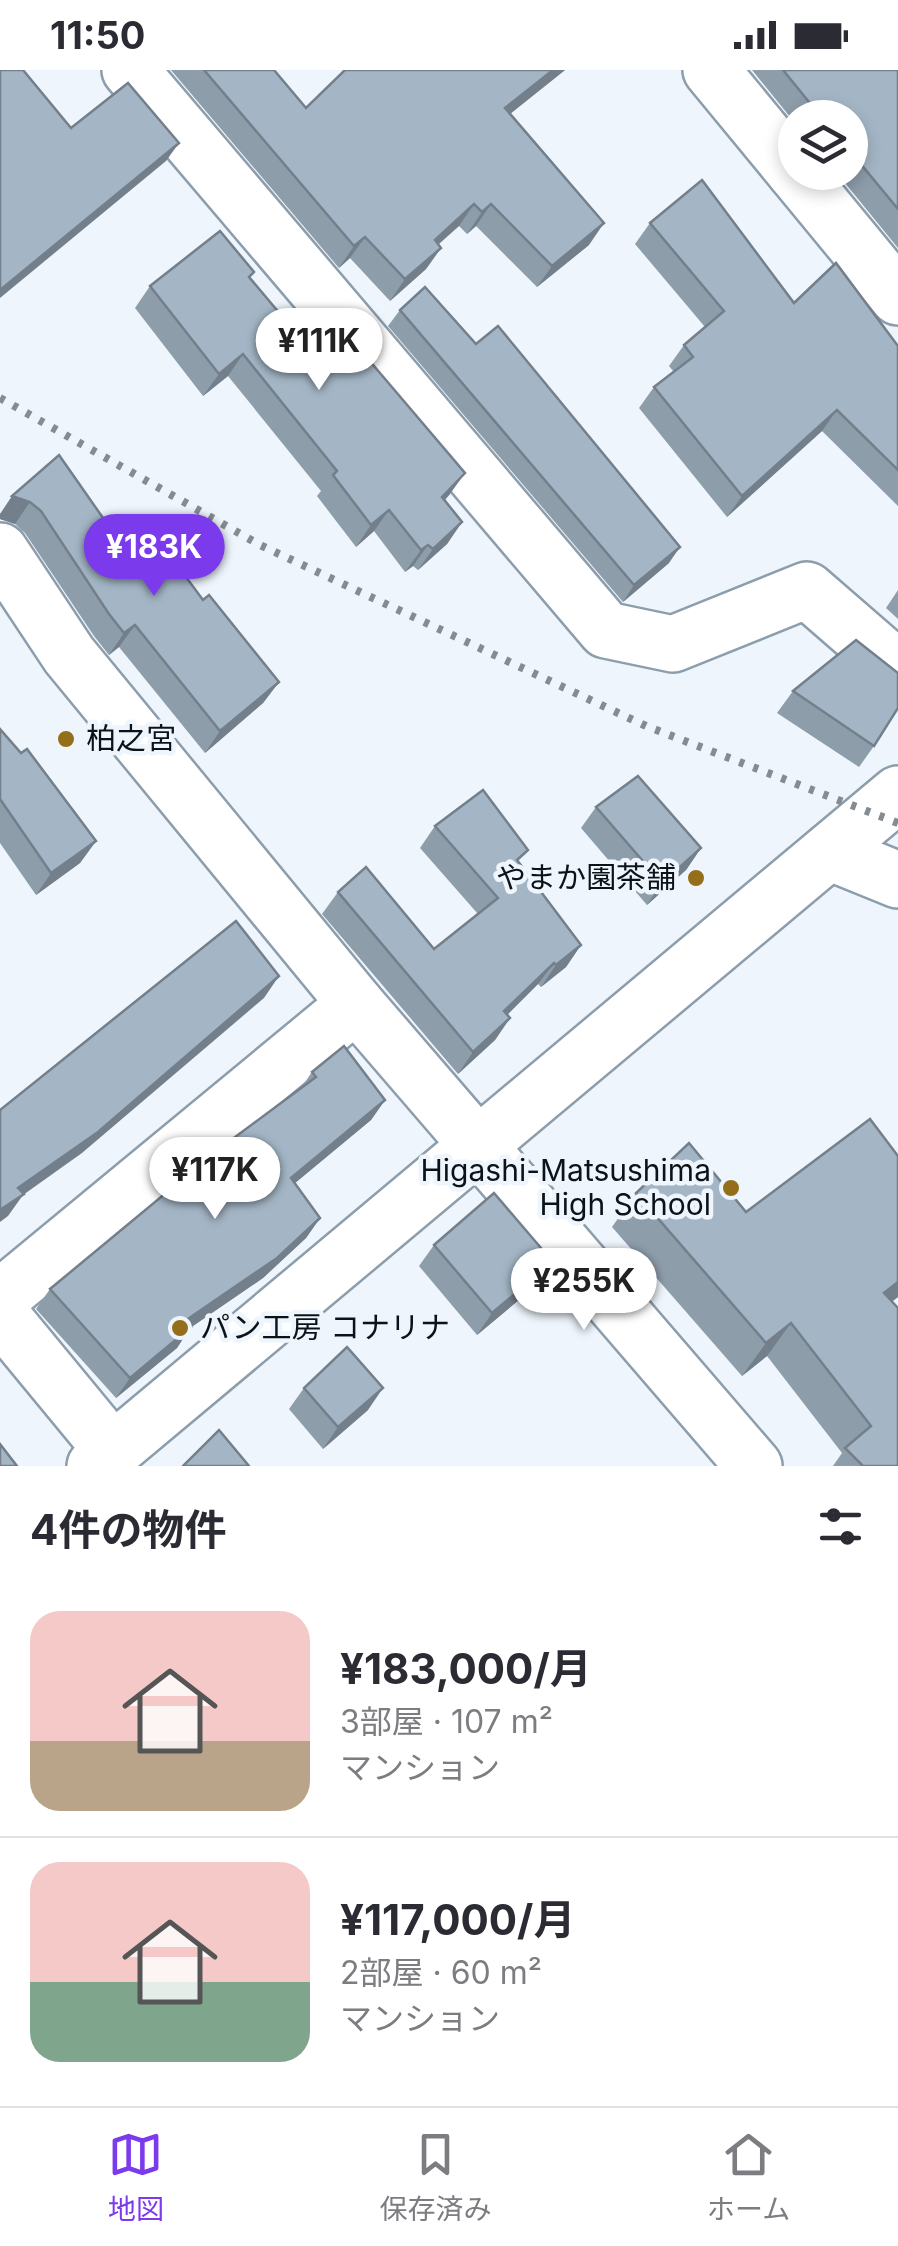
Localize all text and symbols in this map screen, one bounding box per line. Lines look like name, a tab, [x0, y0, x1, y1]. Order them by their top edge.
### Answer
text: 11:50	[50, 12, 145, 58]
map controls	[778, 100, 868, 190]
button: layers	[778, 100, 868, 190]
pin: ¥111K	[249, 308, 389, 393]
text: ¥111K	[278, 321, 360, 360]
pin: ¥183K	[84, 514, 224, 599]
text: ¥183K	[106, 527, 202, 566]
place label: 柏之宮	[86, 720, 176, 756]
marker: 柏之宮	[55, 728, 77, 750]
place label: やまか園茶舗	[496, 859, 676, 895]
marker: やまか園茶舗	[685, 867, 707, 889]
pin: ¥117K	[145, 1137, 285, 1222]
text: ¥117K	[171, 1150, 259, 1189]
place label: Higashi-Matsushima High School	[421, 1152, 711, 1222]
marker: Higashi-Matsushima High School	[720, 1177, 742, 1199]
pin: ¥255K	[514, 1248, 654, 1333]
text: ¥255K	[533, 1261, 635, 1300]
place label: パン工房 コナリナ	[200, 1309, 450, 1345]
marker: パン工房 コナリナ	[169, 1317, 191, 1339]
icon: filters	[813, 1499, 868, 1554]
text: 4件の物件	[30, 1504, 226, 1555]
text: ¥183,000/月	[340, 1643, 592, 1694]
icon: home	[110, 1651, 230, 1771]
text: 3部屋 · 107 m²	[340, 1702, 553, 1741]
text: マンション	[340, 1748, 500, 1787]
text: ¥117,000/月	[340, 1894, 575, 1945]
icon: home	[110, 1902, 230, 2022]
text: 2部屋 · 60 m²	[340, 1953, 542, 1992]
text: マンション	[340, 1999, 500, 2038]
tab: 地図	[108, 2127, 164, 2227]
tab: 保存済み	[379, 2127, 491, 2227]
tab: ホーム	[707, 2127, 790, 2227]

